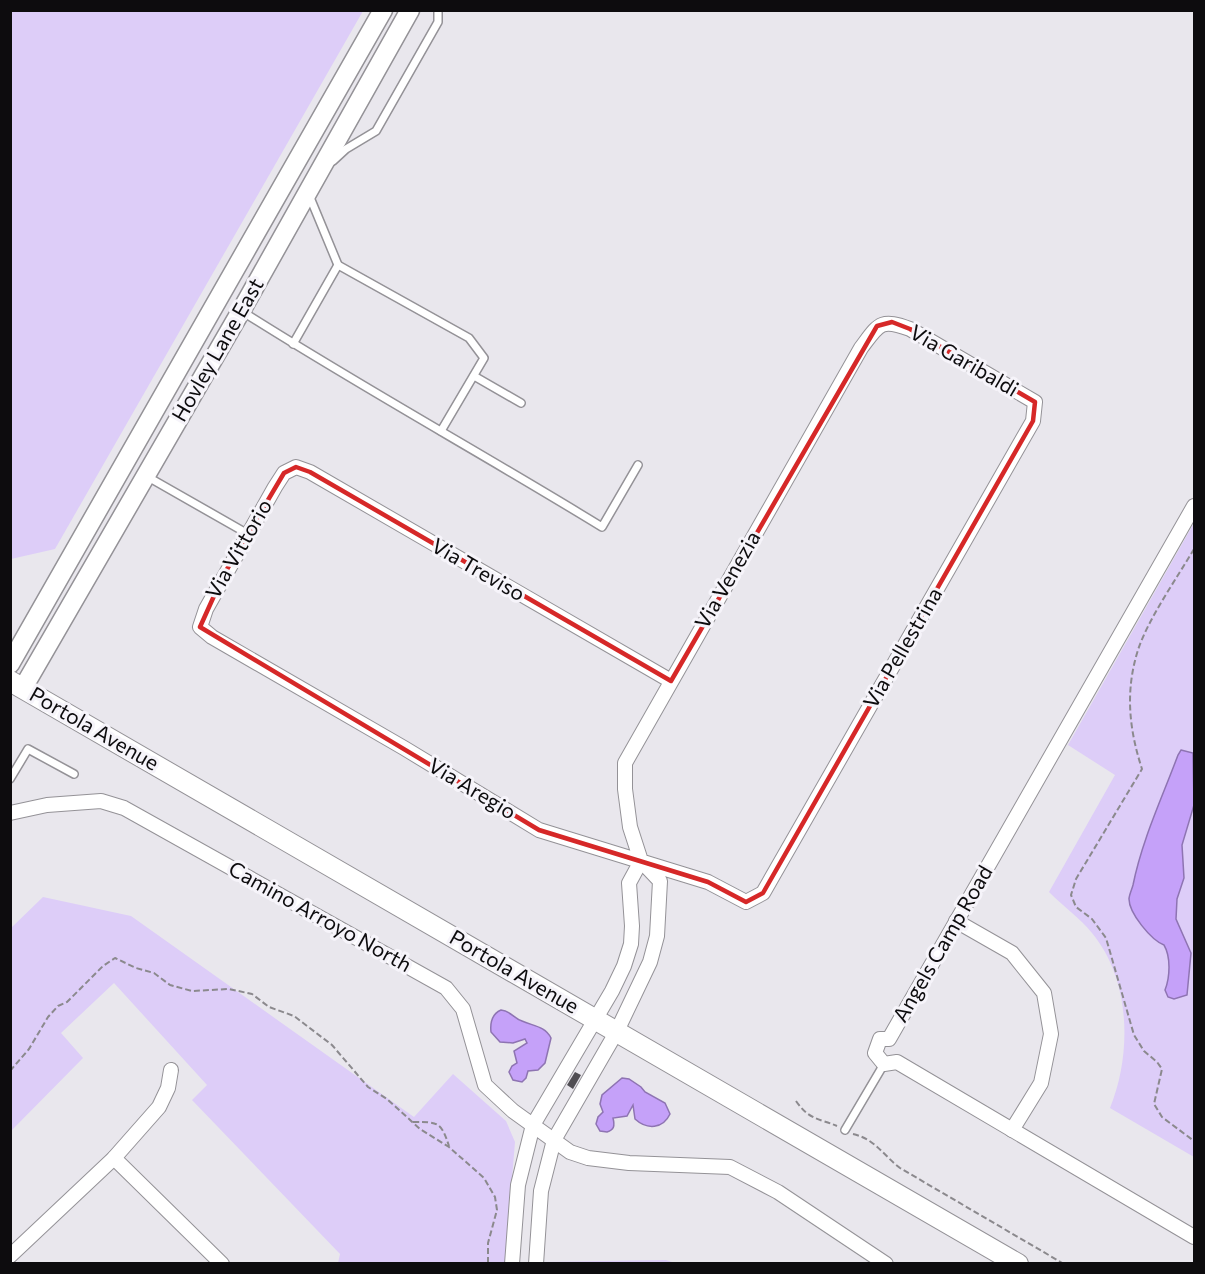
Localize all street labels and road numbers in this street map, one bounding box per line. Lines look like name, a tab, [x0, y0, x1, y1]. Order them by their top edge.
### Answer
street label: Hovley Lane East	[166, 273, 268, 425]
street label: Via Garibaldi	[906, 319, 1024, 401]
street label: Via Vittorio	[199, 494, 276, 602]
street label: Via Venezia	[689, 526, 765, 633]
street label: Via Treviso	[428, 532, 530, 605]
street label: Via Pellestrina	[857, 582, 946, 712]
street label: Portola Avenue	[26, 681, 164, 775]
street label: Via Aregio	[424, 752, 521, 824]
street label: Camino Arroyo North	[225, 855, 417, 976]
street label: Angels Camp Road	[887, 860, 997, 1026]
street label: Portola Avenue	[446, 924, 584, 1018]

